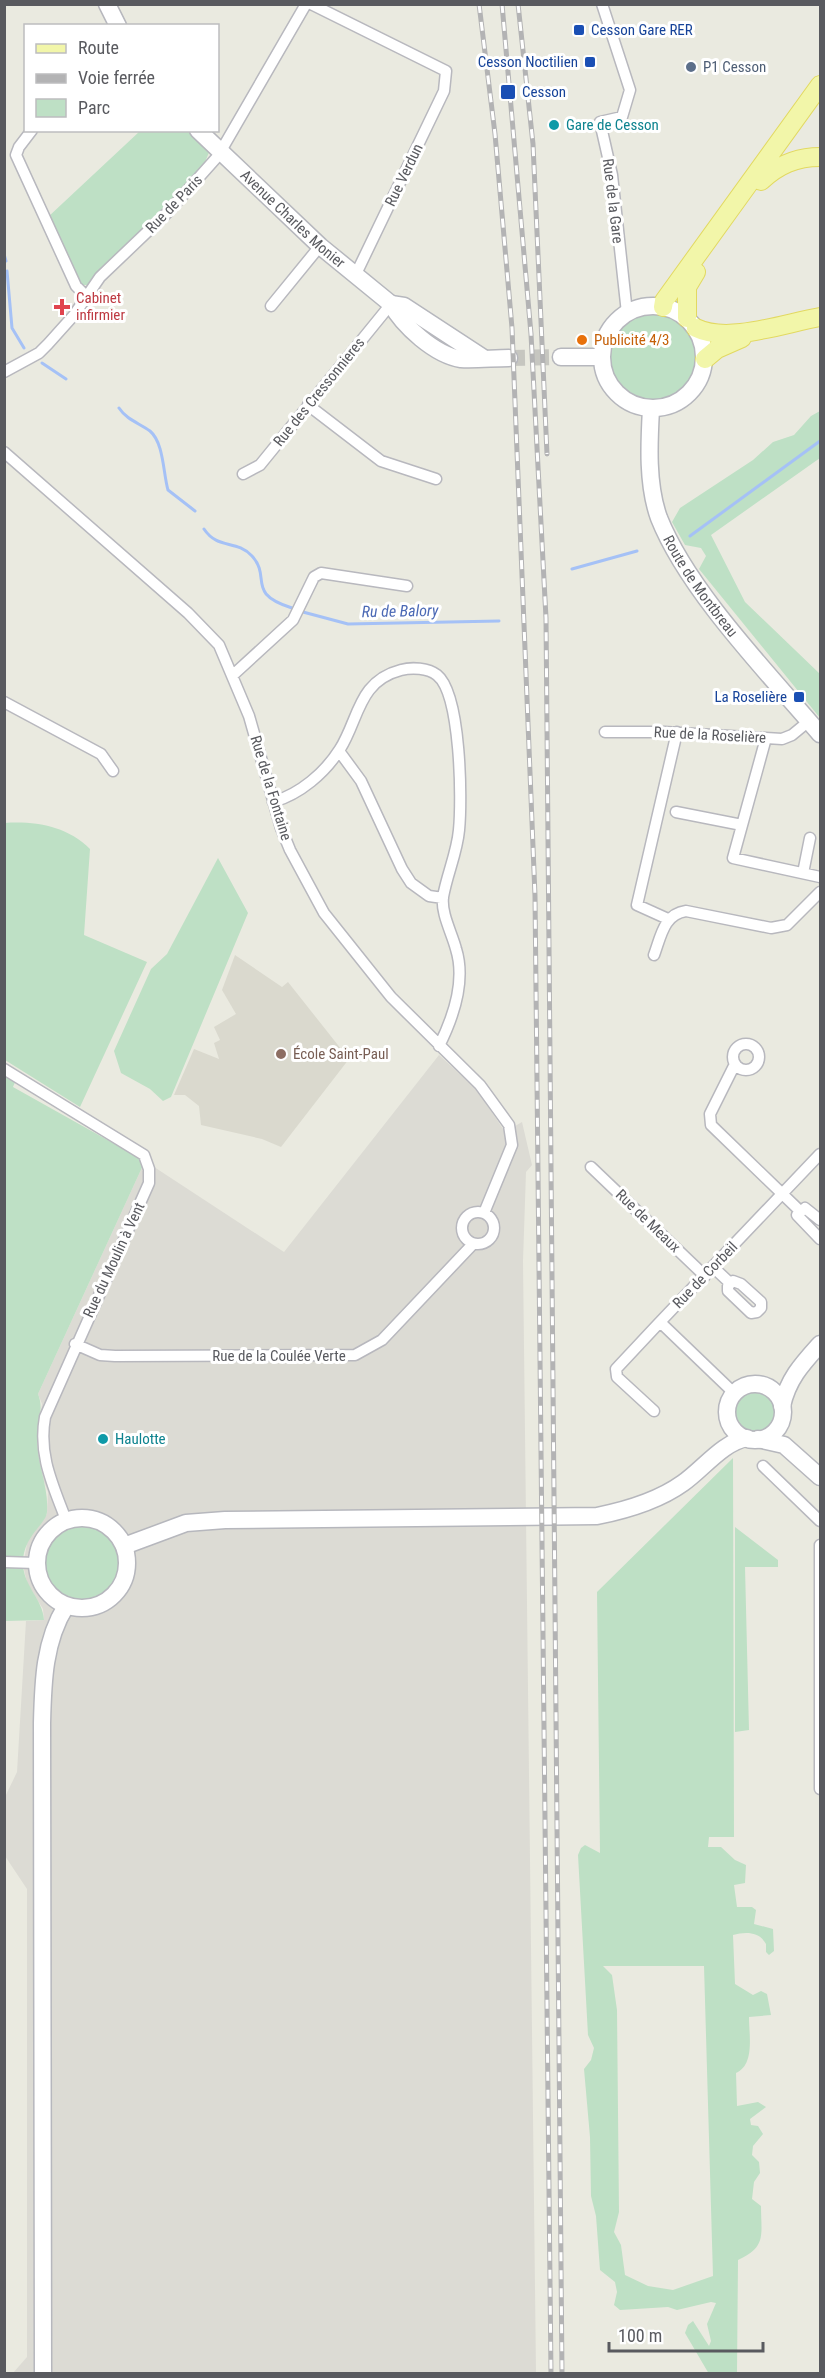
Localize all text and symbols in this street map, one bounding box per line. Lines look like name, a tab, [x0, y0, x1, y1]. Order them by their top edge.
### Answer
place label: Cesson Gare RER	[591, 21, 693, 39]
marker: Cesson Gare RER	[572, 23, 586, 37]
legend	[24, 24, 219, 132]
text: Route	[78, 37, 119, 58]
place label: Cesson Noctilien	[478, 53, 578, 71]
marker: Cesson Noctilien	[583, 55, 597, 69]
place label: P1 Cesson	[703, 58, 766, 76]
marker: P1 Cesson	[684, 60, 698, 74]
text: Voie ferrée	[78, 67, 155, 88]
marker: Cesson	[499, 83, 517, 101]
place label: Cesson	[522, 83, 566, 101]
text: Parc	[78, 97, 110, 118]
place label: Gare de Cesson	[566, 116, 659, 134]
marker: Gare de Cesson	[547, 118, 561, 132]
street label: Rue Verdun	[381, 141, 427, 209]
street label: Rue de la Gare	[599, 158, 627, 244]
street label: Avenue Charles Monier	[237, 166, 349, 272]
street label: Rue de Paris	[142, 171, 206, 237]
place label: Cabinet infirmier	[76, 289, 125, 324]
marker: Cabinet infirmier	[53, 298, 71, 316]
place label: Publicité 4/3	[594, 331, 670, 349]
marker: Publicité 4/3	[575, 333, 589, 347]
street label: Rue des Cressonnieres	[270, 334, 369, 450]
street label: Route de Montbreau	[659, 532, 742, 641]
water label: Ru de Balory	[362, 601, 439, 621]
place label: La Roselière	[714, 688, 787, 706]
marker: La Roselière	[792, 690, 806, 704]
street label: Rue de la Roselière	[653, 723, 767, 747]
street label: Rue de la Fontaine	[246, 733, 296, 843]
place label: École Saint-Paul	[293, 1045, 389, 1063]
marker: École Saint-Paul	[274, 1047, 288, 1061]
street label: Rue de Meaux	[612, 1186, 684, 1257]
street label: Rue du Moulin à Vent	[79, 1200, 149, 1320]
street label: Rue de Corbeil	[669, 1238, 741, 1312]
street label: Rue de la Coulée Verte	[212, 1347, 346, 1365]
place label: Haulotte	[115, 1430, 166, 1448]
marker: Haulotte	[96, 1432, 110, 1446]
scale bar	[609, 2315, 764, 2353]
text: 100 m	[618, 2325, 662, 2346]

